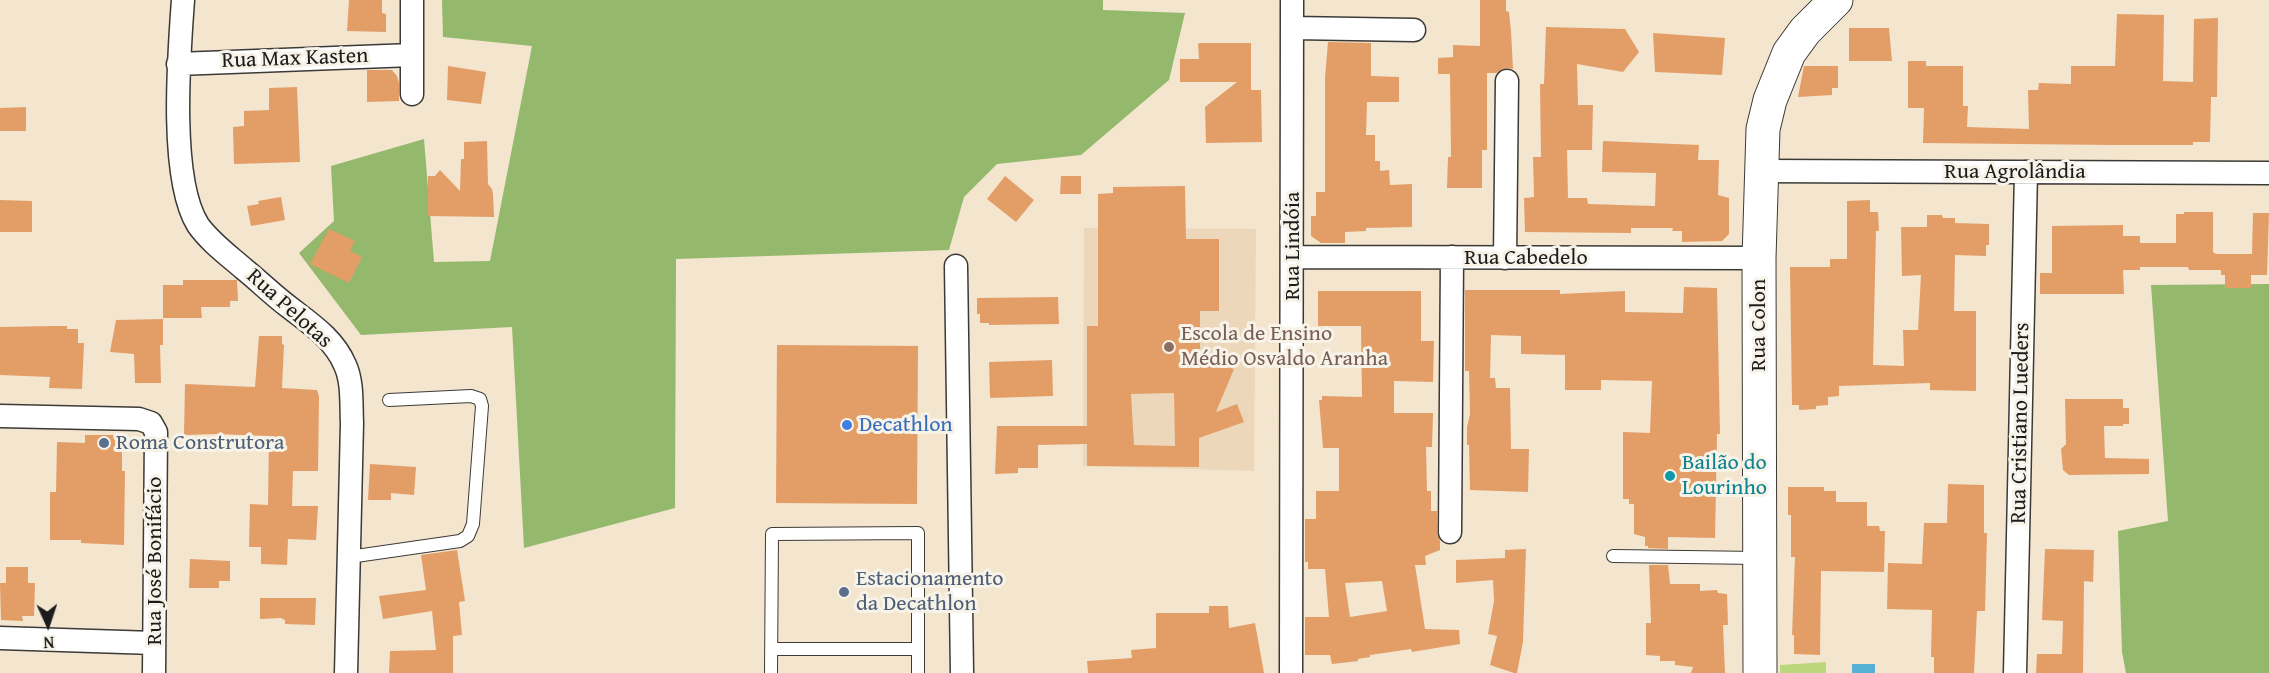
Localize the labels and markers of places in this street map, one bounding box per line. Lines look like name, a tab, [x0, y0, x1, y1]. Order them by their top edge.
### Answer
place label: Escola de Ensino Médio Osvaldo Aranha	[1181, 321, 1388, 372]
marker: Escola de Ensino Médio Osvaldo Aranha	[1162, 340, 1176, 354]
place label: Decathlon	[859, 412, 953, 438]
marker: Decathlon	[840, 418, 854, 432]
place label: Roma Construtora	[116, 430, 284, 456]
marker: Roma Construtora	[97, 436, 111, 450]
place label: Bailão do Lourinho	[1682, 450, 1767, 502]
marker: Bailão do Lourinho	[1663, 469, 1677, 483]
place label: Estacionamento da Decathlon	[856, 566, 1004, 618]
marker: Estacionamento da Decathlon	[837, 585, 851, 599]

